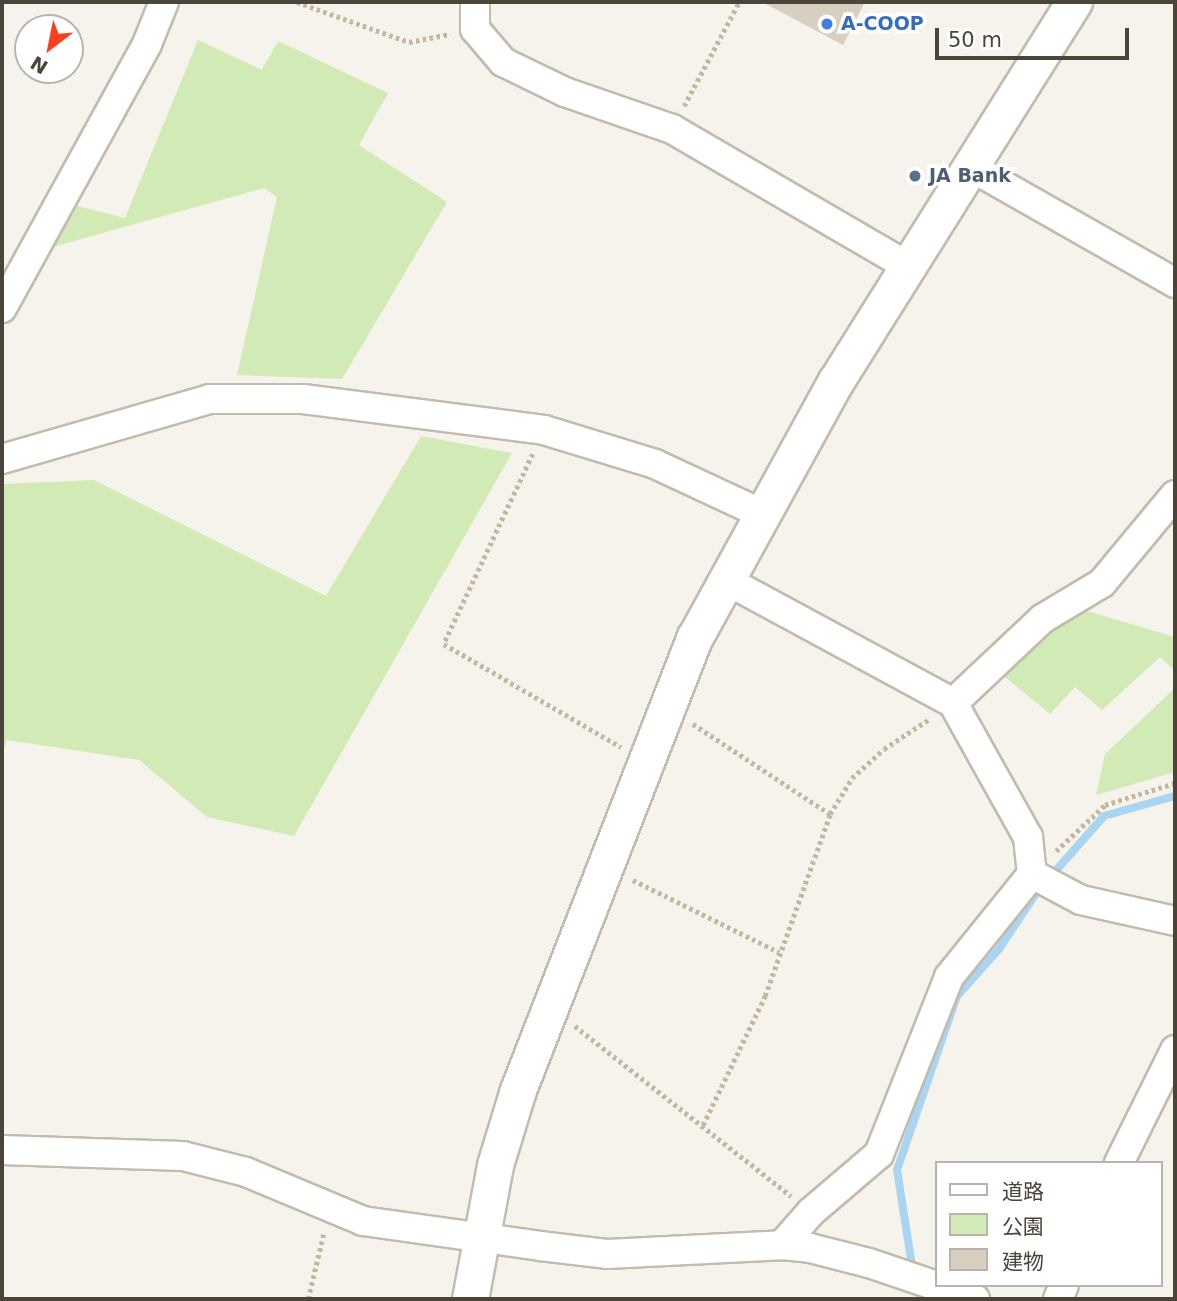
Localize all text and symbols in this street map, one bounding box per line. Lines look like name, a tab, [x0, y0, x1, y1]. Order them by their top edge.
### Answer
place label: A-COOP	[841, 13, 924, 35]
north arrow	[14, 14, 84, 84]
scale bar	[939, 14, 1133, 58]
marker: A-COOP	[819, 16, 835, 32]
text: 50 m	[948, 28, 1002, 52]
text: N	[26, 52, 52, 79]
place label: JA Bank	[929, 165, 1011, 187]
marker: JA Bank	[907, 168, 923, 184]
legend	[936, 1161, 1163, 1287]
text: 道路	[1002, 1180, 1044, 1204]
text: 公園	[1002, 1215, 1044, 1239]
text: 建物	[1002, 1250, 1044, 1274]

